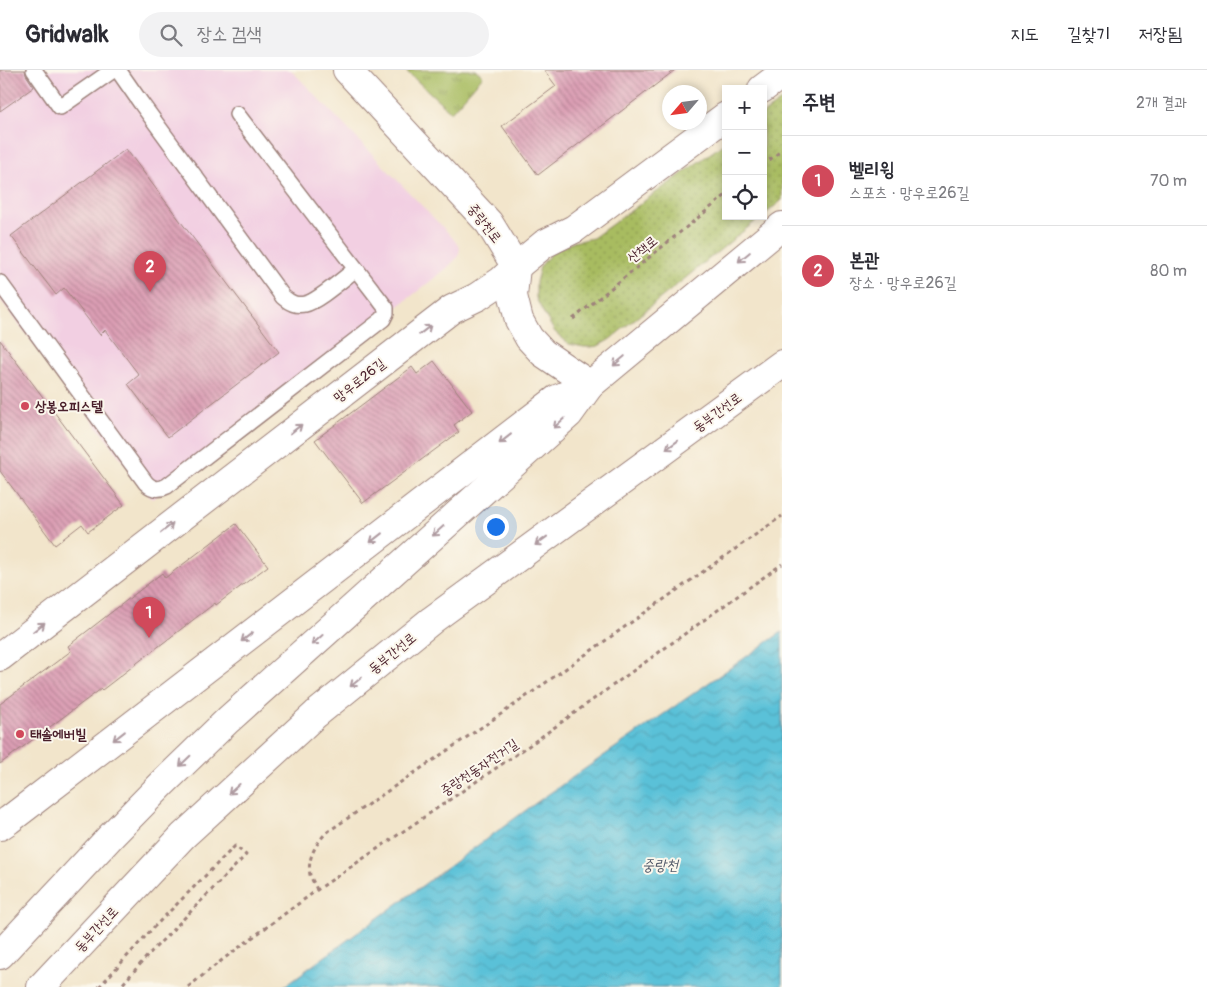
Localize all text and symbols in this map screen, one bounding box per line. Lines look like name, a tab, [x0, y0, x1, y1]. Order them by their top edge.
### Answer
search box	[139, 12, 489, 57]
text: Gridwalk	[25, 20, 109, 49]
icon: search	[157, 21, 185, 49]
text: 장소 검색	[197, 22, 262, 46]
text: 지도	[1010, 23, 1039, 46]
text: 길찾기	[1067, 23, 1111, 46]
text: 저장됨	[1139, 23, 1182, 46]
north arrow	[662, 85, 707, 130]
map controls	[722, 85, 767, 220]
button: +	[722, 85, 767, 130]
text: 주변	[802, 89, 836, 116]
text: 2개 결과	[1136, 93, 1187, 113]
button: −	[722, 130, 767, 175]
text: 벨리윙	[849, 158, 895, 182]
text: 1	[815, 171, 821, 191]
text: 70 m	[1150, 171, 1187, 191]
button: locate	[722, 175, 767, 220]
text: 스포츠 · 망우로26길	[849, 183, 970, 203]
street label: 중랑천로	[464, 200, 505, 246]
street label: 산책로	[624, 232, 661, 267]
text: 본관	[849, 248, 880, 272]
pin: 2	[134, 251, 166, 292]
one-way arrow	[738, 252, 751, 263]
text: 2	[814, 261, 822, 281]
text: 80 m	[1150, 261, 1187, 281]
text: 장소 · 망우로26길	[849, 273, 957, 293]
one-way arrow	[418, 325, 432, 335]
street label: 망우로26길	[330, 354, 389, 406]
one-way arrow	[613, 355, 626, 366]
street label: 동부간선로	[690, 389, 745, 436]
place label: 상봉오피스텔	[35, 398, 103, 415]
marker: 상봉오피스텔	[19, 400, 31, 412]
one-way arrow	[553, 417, 566, 429]
one-way arrow	[289, 424, 303, 434]
one-way arrow	[499, 433, 512, 444]
one-way arrow	[665, 440, 679, 450]
your location	[483, 514, 509, 540]
one-way arrow	[160, 523, 173, 534]
one-way arrow	[432, 526, 445, 537]
one-way arrow	[369, 533, 383, 543]
one-way arrow	[535, 535, 548, 546]
pin: 1	[133, 597, 165, 638]
one-way arrow	[32, 622, 45, 633]
street label: 동부간선로	[365, 629, 420, 678]
one-way arrow	[240, 632, 254, 642]
one-way arrow	[311, 634, 324, 646]
one-way arrow	[350, 676, 363, 687]
place label: 태솔에버빌	[30, 726, 87, 743]
marker: 태솔에버빌	[14, 728, 26, 740]
one-way arrow	[112, 730, 125, 741]
street label: 중랑천동자전거길	[437, 735, 522, 800]
one-way arrow	[179, 755, 191, 768]
one-way arrow	[228, 783, 241, 795]
water label: 중랑천	[642, 856, 680, 875]
street label: 동부간선로	[71, 903, 122, 956]

